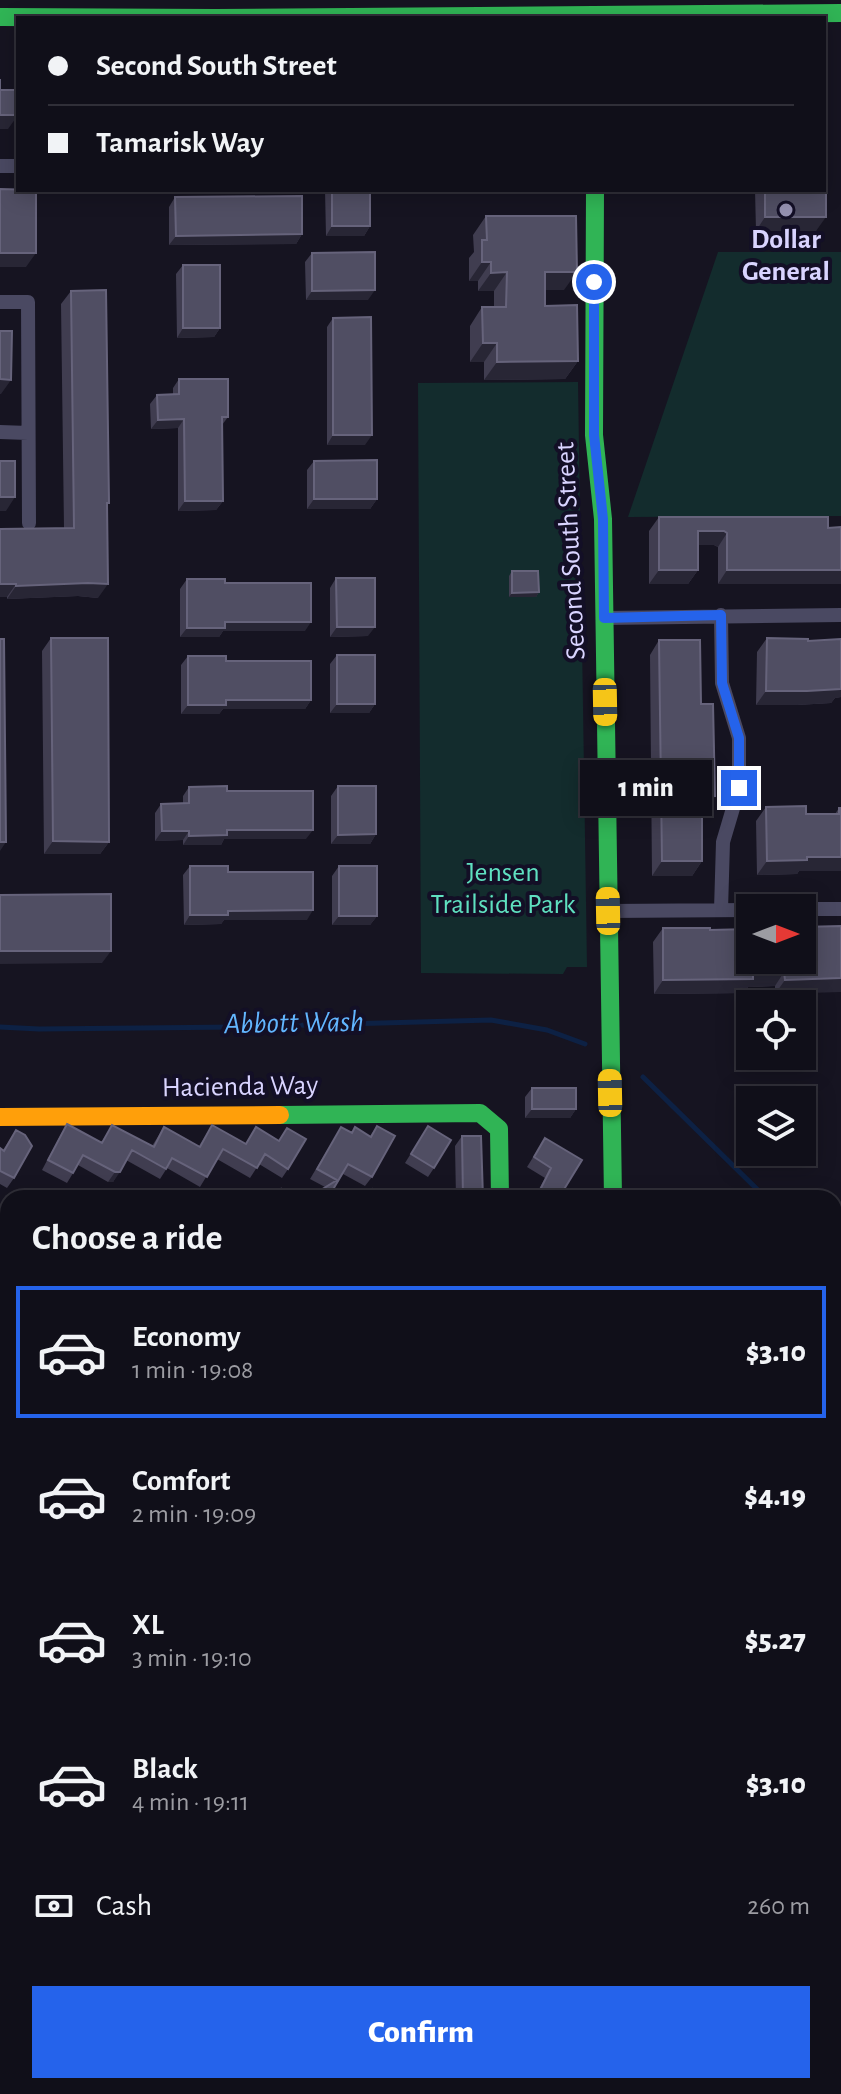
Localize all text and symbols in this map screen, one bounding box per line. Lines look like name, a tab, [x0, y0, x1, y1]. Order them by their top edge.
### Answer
text: Second South Street	[96, 51, 337, 81]
text: Tamarisk Way	[96, 128, 264, 158]
marker: Dollar General	[777, 201, 795, 219]
place label: Dollar General	[742, 226, 830, 286]
route start	[576, 264, 612, 300]
street label: Second South Street	[551, 441, 591, 661]
car	[593, 678, 617, 726]
callout: 1 min	[579, 760, 711, 816]
route end	[721, 770, 757, 806]
text: 1 min	[618, 775, 674, 801]
park label: Jensen Trailside Park	[431, 859, 576, 919]
car	[596, 887, 620, 935]
north arrow	[736, 894, 816, 974]
map controls	[736, 894, 816, 1166]
button: locate	[736, 990, 816, 1070]
water label: Abbott Wash	[223, 1007, 364, 1039]
car	[598, 1069, 622, 1117]
street label: Hacienda Way	[162, 1072, 319, 1102]
button: layers	[736, 1086, 816, 1166]
text: Choose a ride	[32, 1220, 222, 1256]
icon: car	[36, 1316, 108, 1388]
text: Economy	[132, 1322, 241, 1352]
text: $3.10	[746, 1337, 806, 1367]
text: 1 min · 19:08	[132, 1357, 253, 1383]
icon: car	[36, 1460, 108, 1532]
text: Comfort	[132, 1466, 231, 1496]
text: $4.19	[744, 1481, 806, 1511]
text: 2 min · 19:09	[132, 1501, 256, 1527]
icon: car	[36, 1604, 108, 1676]
text: XL	[132, 1610, 164, 1640]
text: $5.27	[745, 1625, 806, 1655]
text: 3 min · 19:10	[132, 1645, 252, 1671]
icon: car	[36, 1748, 108, 1820]
text: Black	[132, 1754, 198, 1784]
text: $3.10	[746, 1769, 806, 1799]
text: 4 min · 19:11	[132, 1789, 249, 1815]
icon: cash	[32, 1884, 76, 1928]
text: Cash	[96, 1891, 152, 1921]
text: 260 m	[747, 1893, 810, 1919]
button: Confirm	[32, 1986, 810, 2078]

